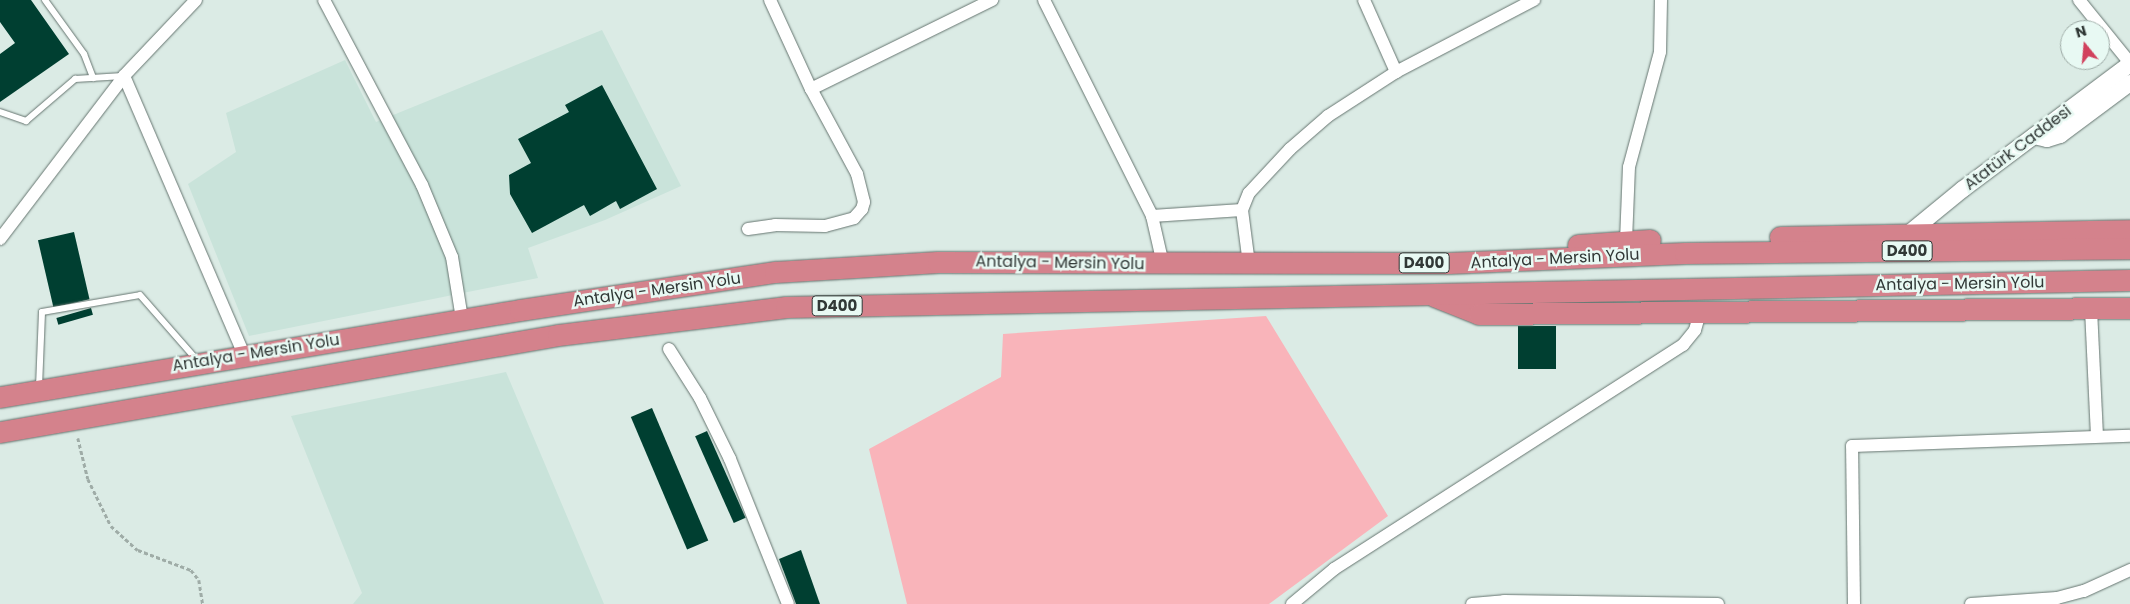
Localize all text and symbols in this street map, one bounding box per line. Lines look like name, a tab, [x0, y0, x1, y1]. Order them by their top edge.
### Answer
north arrow	[2060, 20, 2110, 70]
text: N	[2073, 21, 2089, 43]
street label: Atatürk Caddesi	[1961, 102, 2075, 194]
road number: D400	[1881, 238, 1933, 264]
street label: Antalya - Mersin Yolu	[1470, 245, 1640, 273]
road number: D400	[1398, 250, 1450, 276]
street label: Antalya - Mersin Yolu	[975, 252, 1145, 274]
street label: Antalya - Mersin Yolu	[572, 269, 742, 311]
street label: Antalya - Mersin Yolu	[1875, 273, 2045, 295]
road number: D400	[811, 294, 863, 318]
street label: Antalya - Mersin Yolu	[171, 330, 341, 376]

